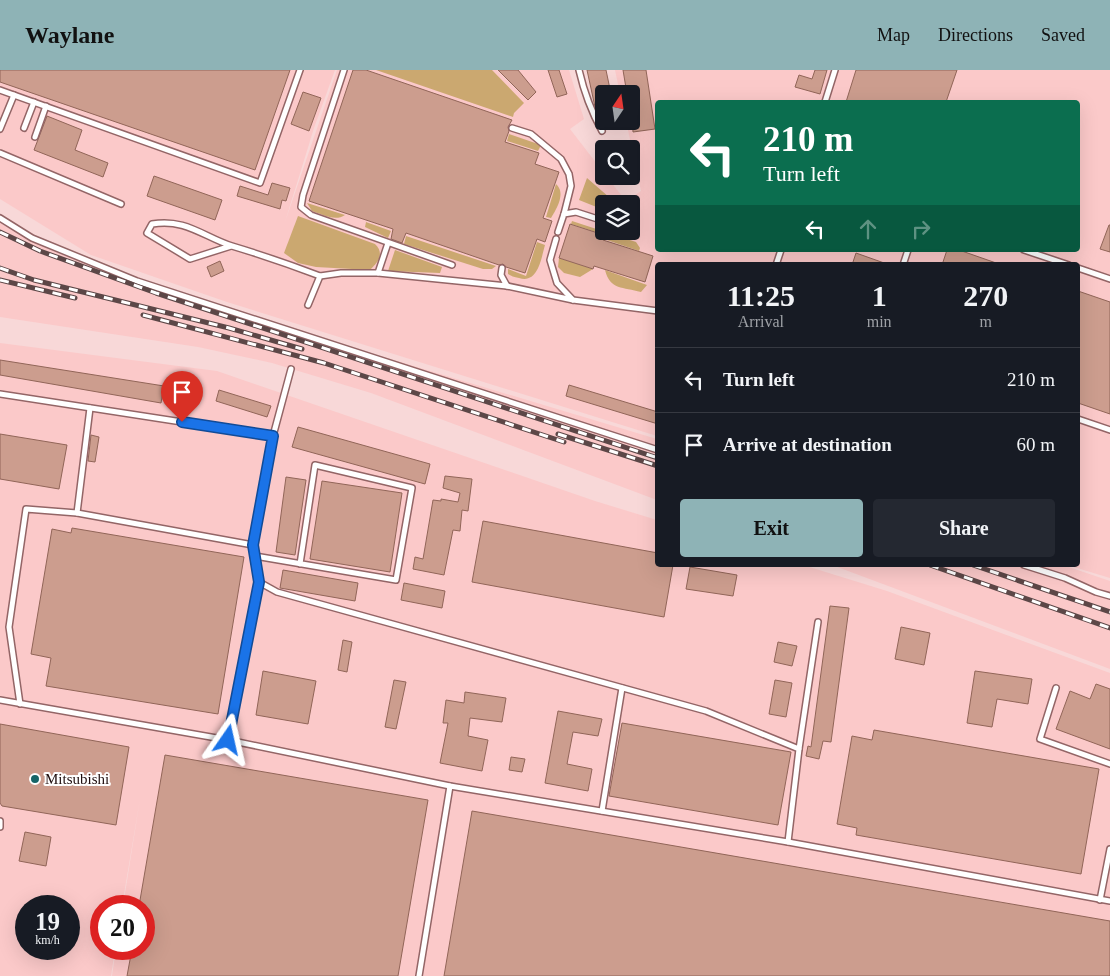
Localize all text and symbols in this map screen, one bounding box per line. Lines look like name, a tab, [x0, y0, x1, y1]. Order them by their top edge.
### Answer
text: Waylane	[25, 22, 114, 48]
text: Map	[877, 25, 910, 45]
text: Directions	[938, 25, 1013, 45]
text: Saved	[1041, 25, 1085, 45]
north arrow	[595, 85, 640, 130]
map controls	[595, 85, 640, 240]
icon: left	[680, 120, 745, 185]
text: 210 m	[763, 120, 853, 159]
button: search	[595, 140, 640, 185]
text: Turn left	[763, 161, 840, 186]
button: layers	[595, 195, 640, 240]
icon: left	[801, 215, 829, 243]
icon: ahead	[854, 215, 882, 243]
icon: right	[907, 215, 935, 243]
text: 11:25	[727, 279, 795, 312]
text: 1	[872, 279, 887, 312]
text: 270	[963, 279, 1008, 312]
text: Arrival	[738, 313, 784, 330]
text: min	[867, 313, 892, 330]
text: m	[980, 313, 992, 330]
icon: left	[680, 366, 708, 394]
text: Turn left	[723, 369, 795, 390]
text: 210 m	[1007, 369, 1055, 390]
pin	[161, 371, 203, 422]
icon: arrive	[168, 378, 196, 406]
icon: arrive	[680, 431, 708, 459]
text: Arrive at destination	[723, 434, 892, 455]
text: 60 m	[1016, 434, 1055, 455]
button: Exit	[680, 499, 863, 557]
button: Share	[873, 499, 1055, 557]
position arrow	[201, 713, 253, 765]
place label: Mitsubishi	[45, 771, 109, 787]
marker: Mitsubishi	[29, 773, 41, 785]
speed limit sign: 20	[90, 895, 155, 960]
text: 19	[35, 908, 60, 935]
text: km/h	[35, 933, 60, 947]

